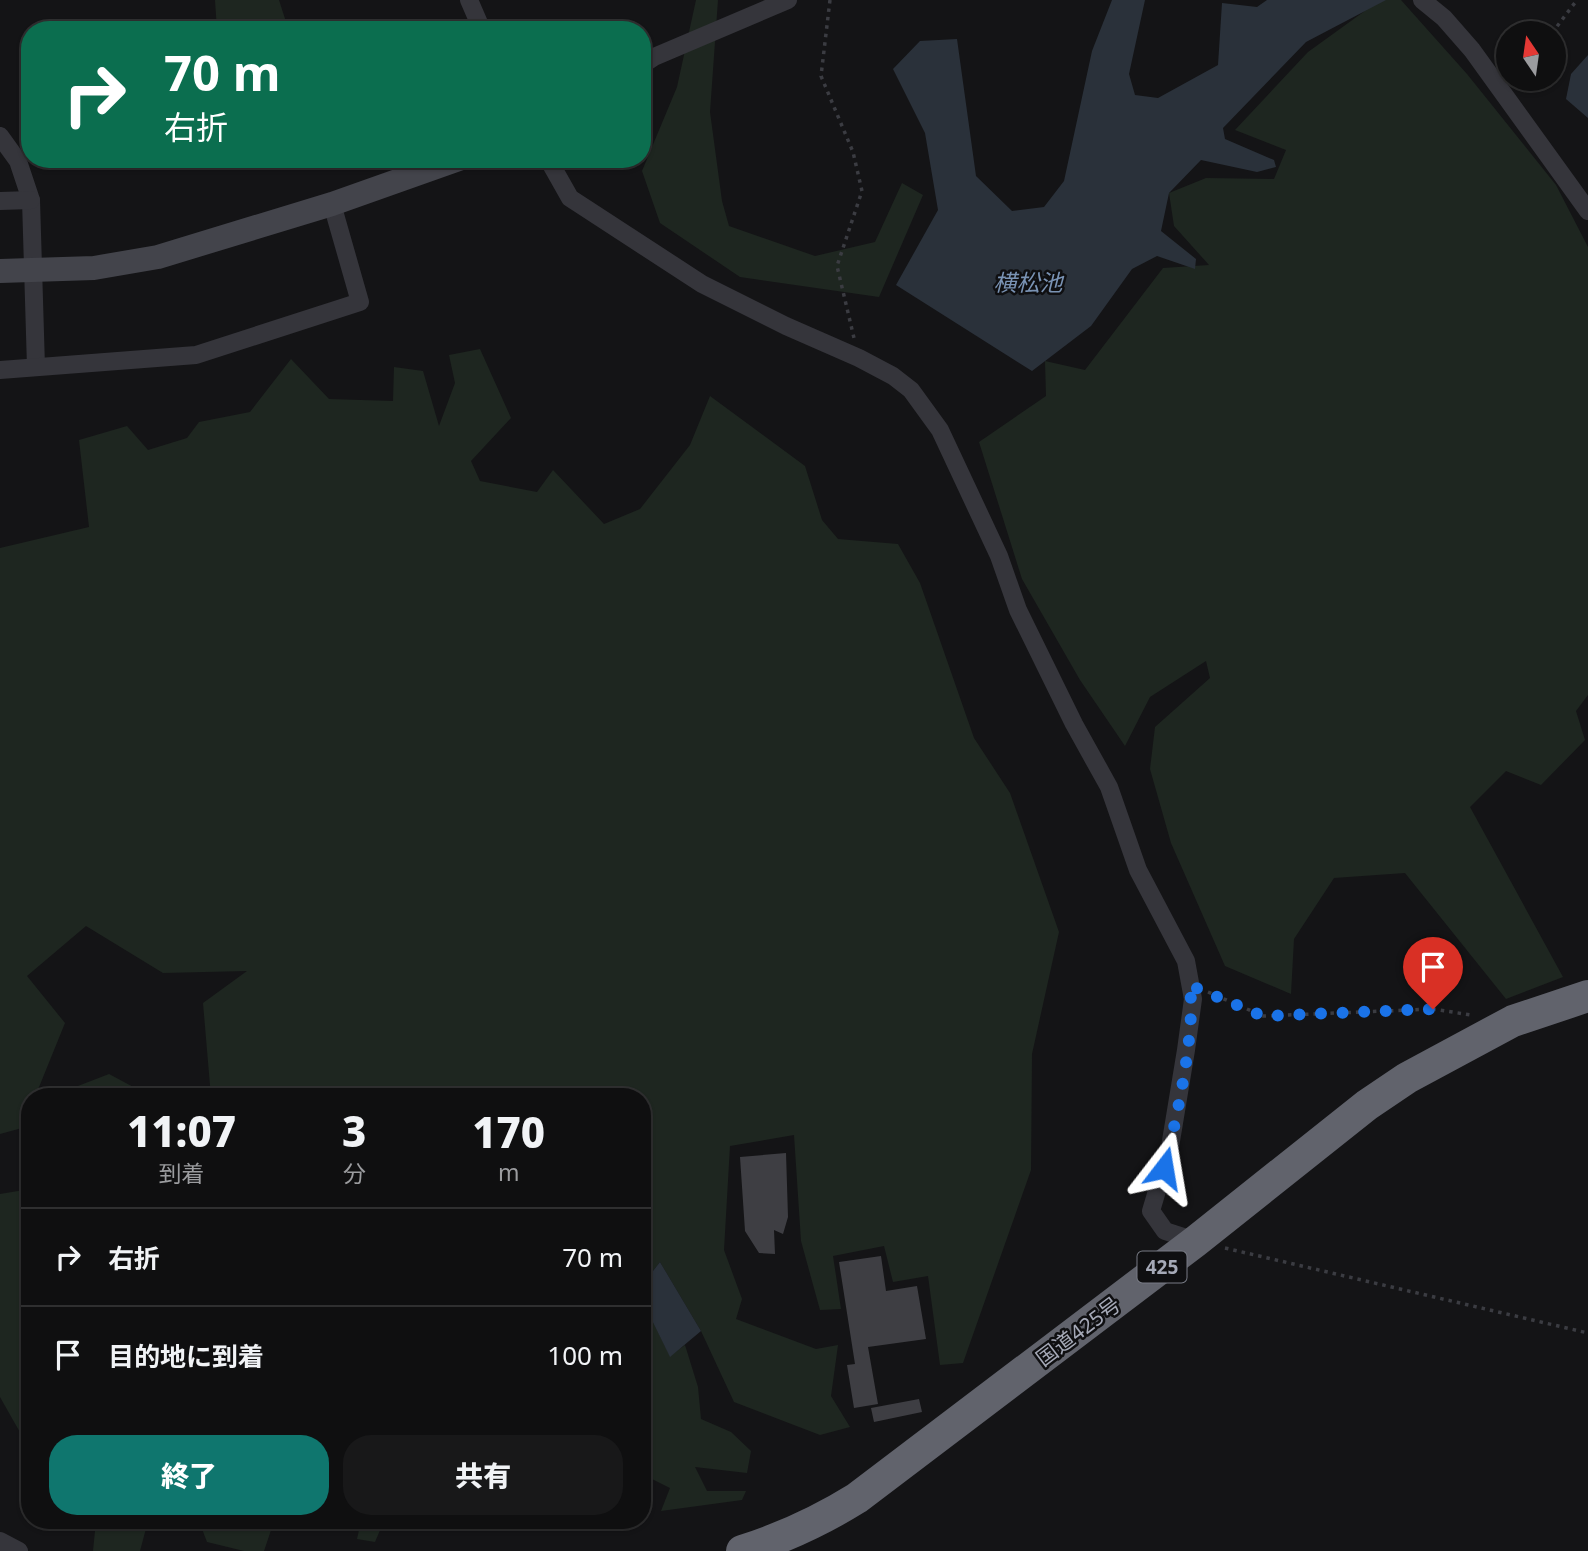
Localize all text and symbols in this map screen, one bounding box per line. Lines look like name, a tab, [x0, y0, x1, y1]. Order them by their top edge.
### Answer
north arrow	[1496, 21, 1566, 91]
map controls	[1496, 21, 1566, 91]
text: 70 m	[164, 39, 281, 105]
icon: right	[49, 49, 140, 140]
text: 右折	[164, 105, 228, 148]
water label: 横松池	[994, 266, 1065, 298]
pin	[1403, 937, 1463, 1009]
icon: arrive	[1414, 948, 1452, 986]
text: 11:07	[127, 1102, 236, 1159]
text: 3	[342, 1102, 366, 1159]
text: 170	[472, 1103, 545, 1160]
position arrow	[1127, 1131, 1201, 1205]
text: m	[498, 1156, 519, 1188]
text: 到着	[158, 1157, 204, 1189]
text: 分	[343, 1157, 366, 1189]
icon: right	[49, 1238, 87, 1276]
text: 70 m	[562, 1239, 623, 1275]
text: 右折	[108, 1240, 160, 1276]
road number: 425	[1138, 1252, 1186, 1282]
street label: 国道425号	[1030, 1290, 1126, 1372]
icon: arrive	[49, 1336, 87, 1374]
text: 100 m	[547, 1337, 623, 1373]
text: 目的地に到着	[108, 1338, 264, 1374]
button: 終了	[49, 1435, 329, 1515]
button: 共有	[343, 1435, 623, 1515]

